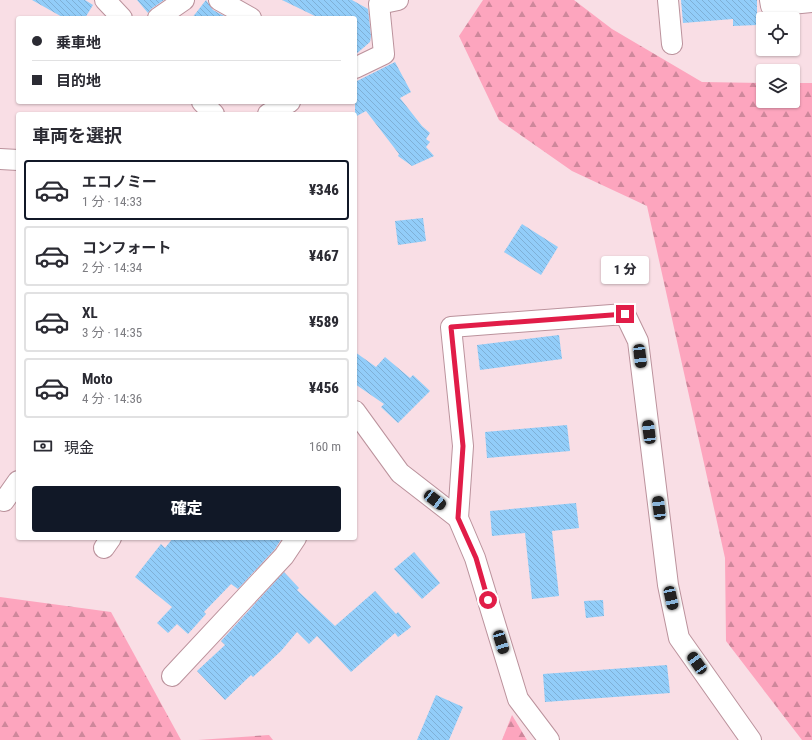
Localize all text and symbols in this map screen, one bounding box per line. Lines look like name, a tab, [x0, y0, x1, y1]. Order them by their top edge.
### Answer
map controls	[756, 12, 800, 108]
button: locate	[756, 12, 800, 56]
text: 乗車地	[56, 34, 101, 52]
button: layers	[756, 64, 800, 108]
text: 目的地	[56, 72, 101, 90]
text: 車両を選択	[32, 125, 122, 146]
icon: car	[34, 172, 70, 208]
text: エコノミー	[82, 173, 157, 191]
text: ¥346	[309, 181, 339, 199]
text: 1 分 · 14:33	[82, 194, 142, 209]
icon: car	[34, 238, 70, 274]
text: コンフォート	[82, 239, 172, 257]
text: ¥467	[309, 247, 339, 265]
callout: 1 分	[601, 256, 649, 284]
text: 2 分 · 14:34	[82, 260, 142, 275]
text: 1 分	[614, 262, 636, 277]
icon: car	[34, 304, 70, 340]
text: XL	[82, 304, 98, 322]
route end	[616, 305, 634, 323]
text: ¥589	[309, 313, 339, 331]
text: 3 分 · 14:35	[82, 325, 142, 340]
car	[633, 343, 647, 369]
icon: car	[34, 370, 70, 406]
text: Moto	[82, 370, 113, 388]
text: ¥456	[309, 379, 339, 397]
text: 4 分 · 14:36	[82, 391, 142, 406]
car	[642, 419, 656, 445]
icon: cash	[32, 435, 54, 457]
text: 現金	[64, 439, 94, 457]
text: 160 m	[309, 439, 341, 454]
button: 確定	[32, 486, 341, 532]
car	[422, 488, 448, 512]
car	[652, 495, 666, 521]
car	[663, 585, 679, 611]
route start	[479, 591, 497, 609]
car	[492, 629, 510, 655]
car	[685, 650, 709, 676]

